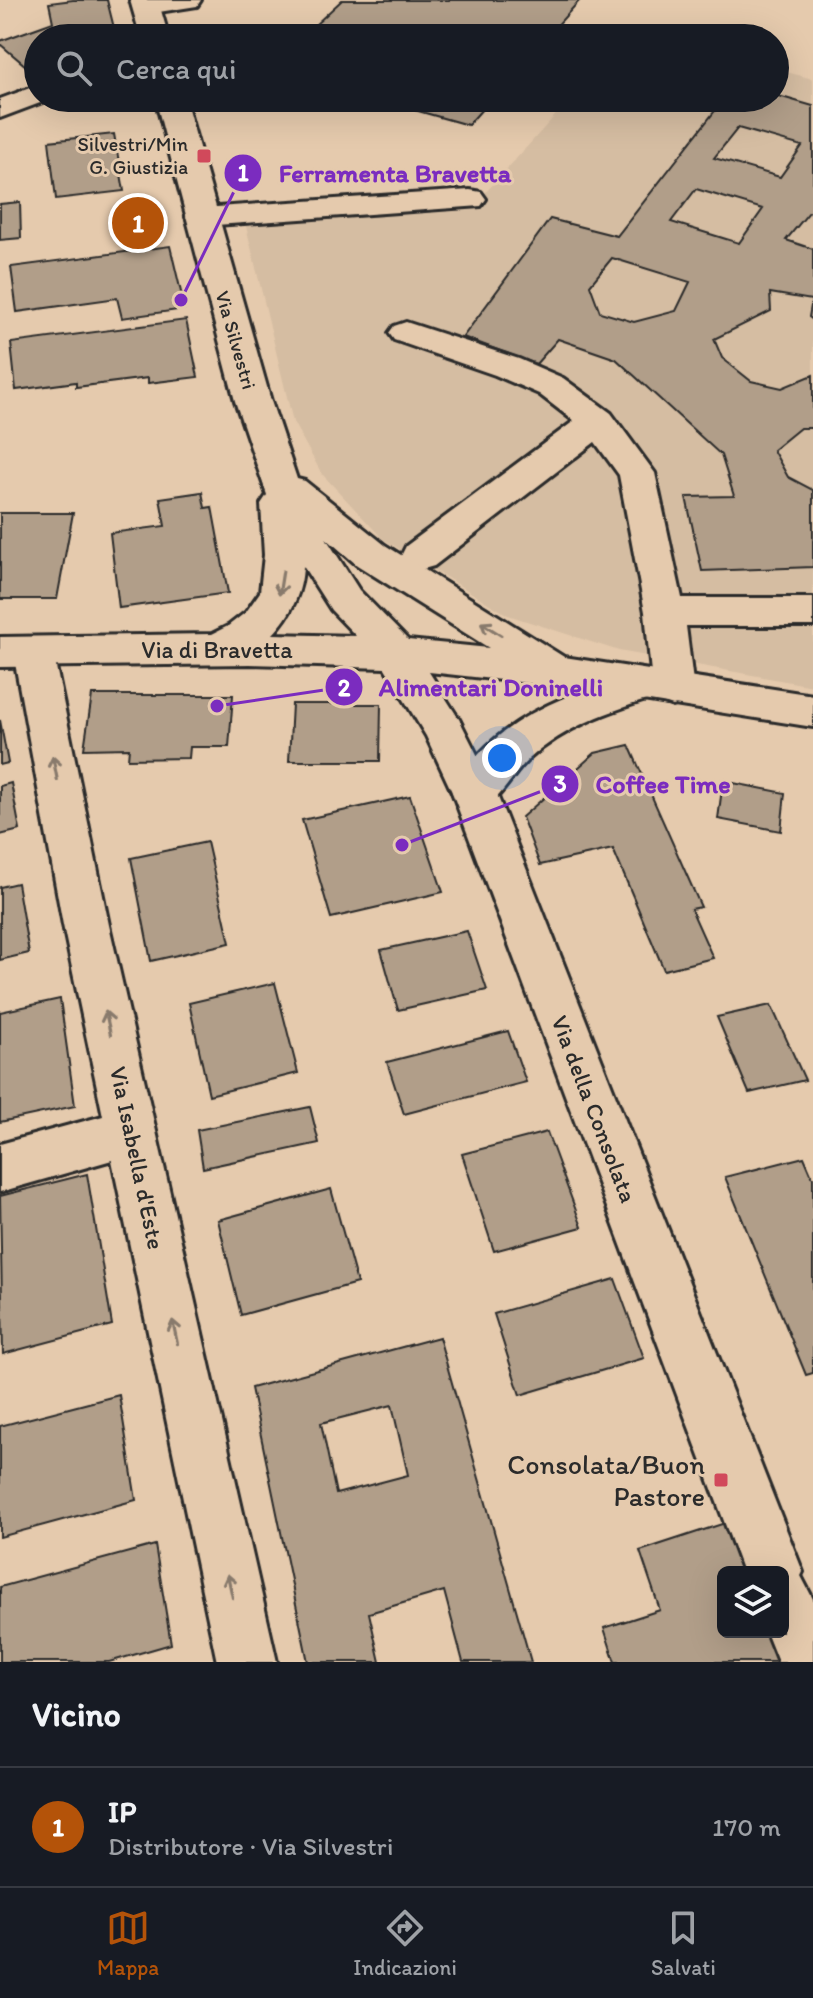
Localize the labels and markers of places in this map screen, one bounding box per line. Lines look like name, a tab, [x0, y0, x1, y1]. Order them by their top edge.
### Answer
place label: Silvestri/Min G. Giustizia	[78, 132, 188, 179]
marker: Silvestri/Min G. Giustizia	[195, 147, 213, 165]
callout: Ferramenta Bravetta	[223, 148, 528, 198]
pin: 1	[112, 193, 164, 253]
callout: Alimentari Doninelli	[324, 662, 619, 712]
callout: Coffee Time	[540, 759, 747, 809]
place label: Consolata/Buon Pastore	[507, 1447, 705, 1513]
marker: Consolata/Buon Pastore	[712, 1471, 730, 1489]

